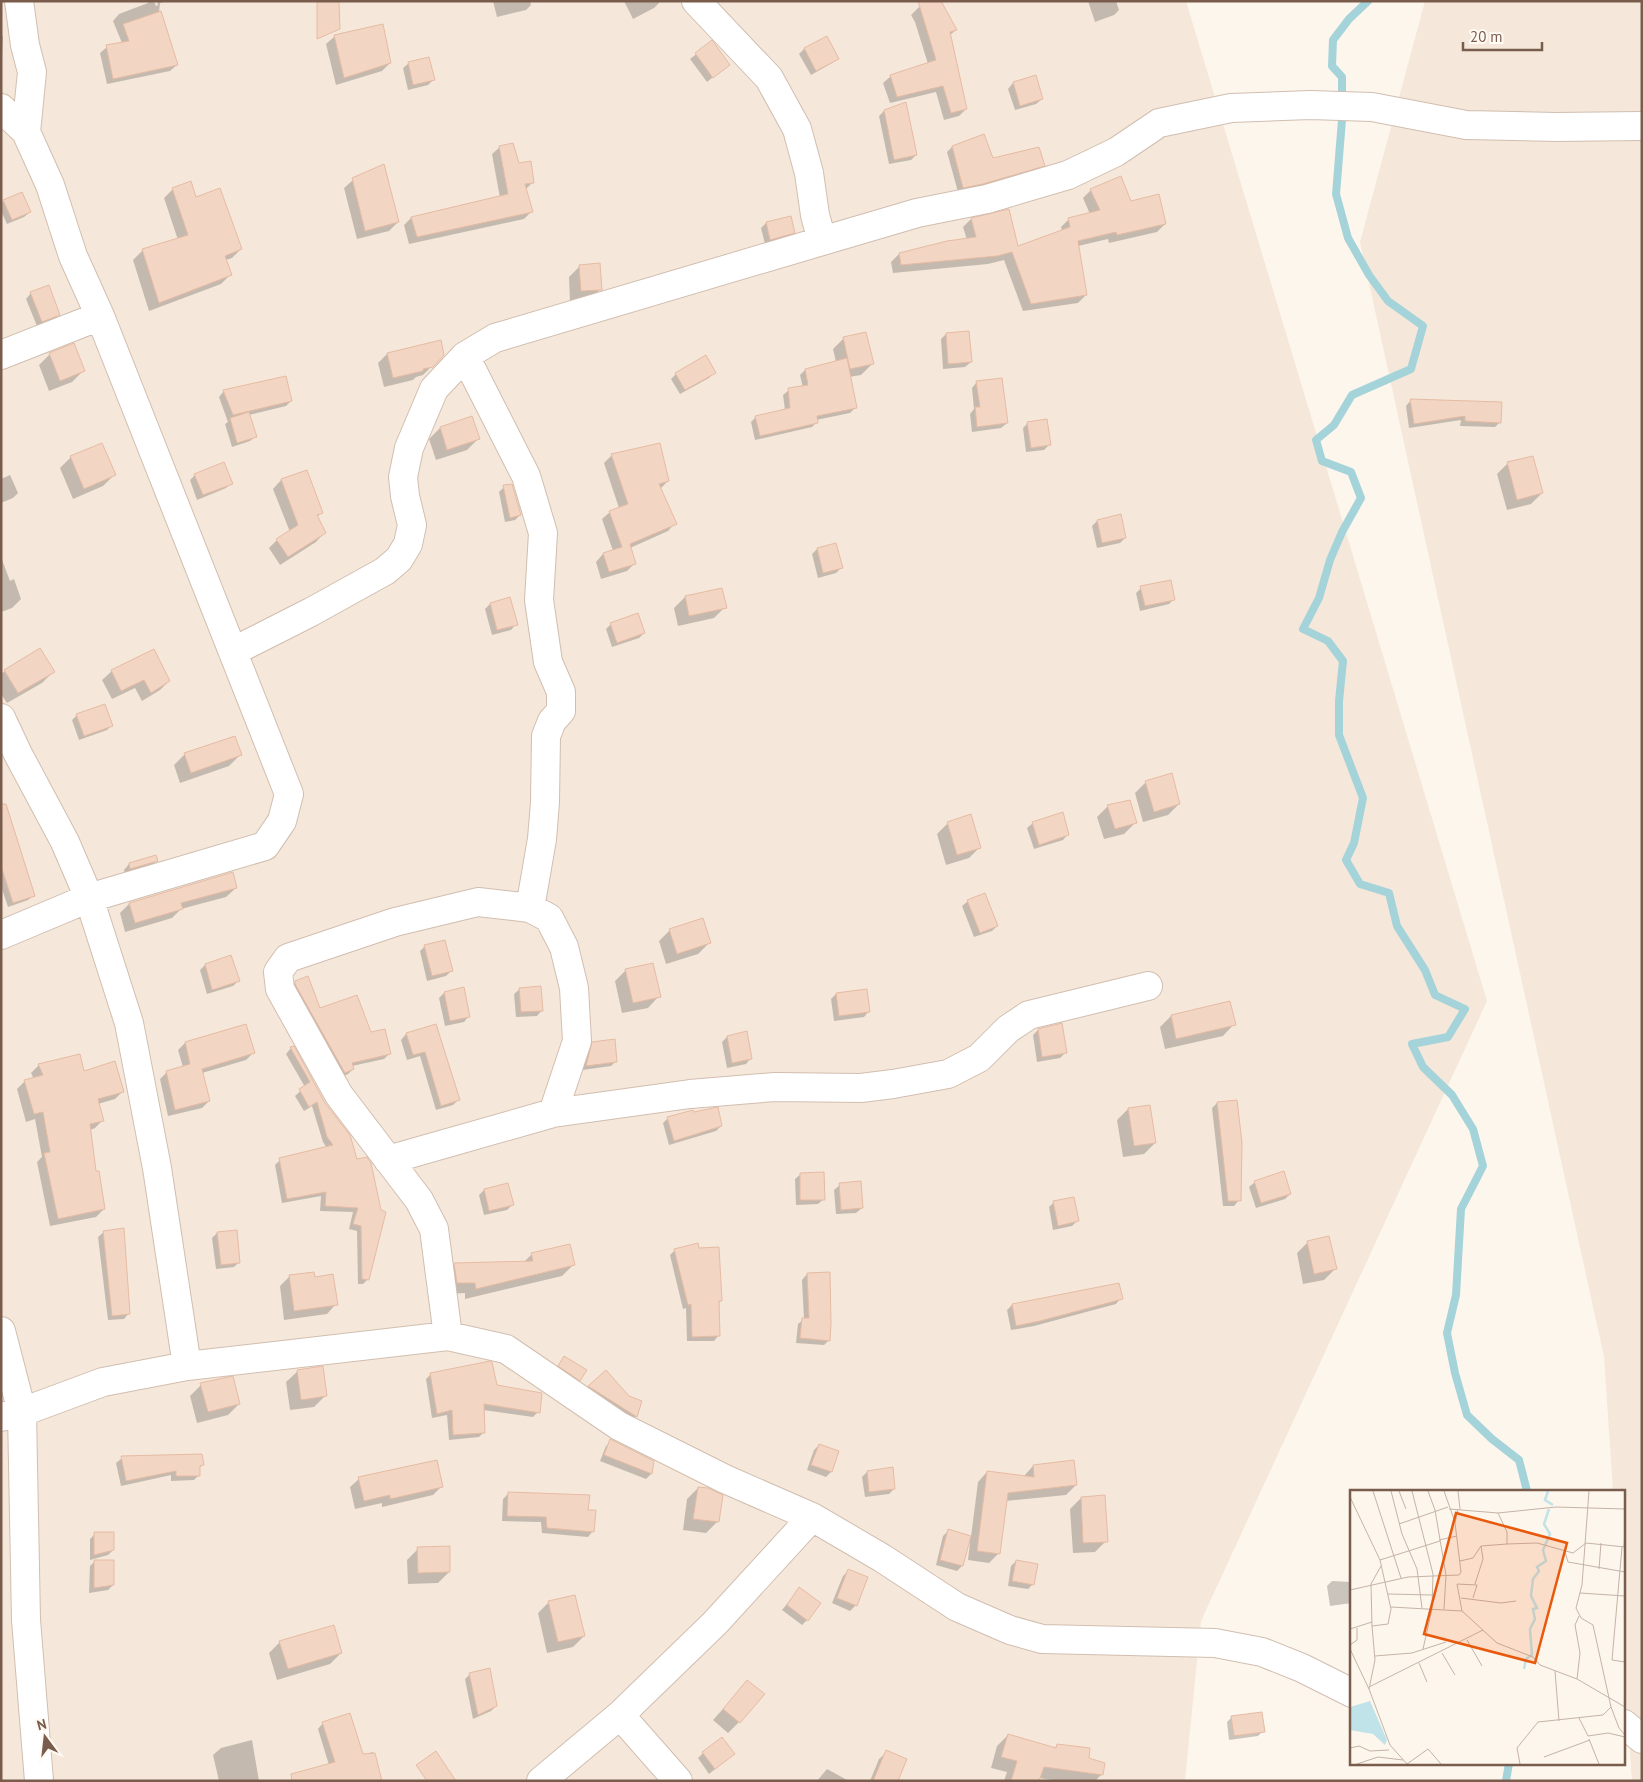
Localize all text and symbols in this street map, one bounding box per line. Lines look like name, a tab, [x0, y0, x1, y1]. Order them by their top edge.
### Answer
scale bar	[1463, 20, 1542, 52]
text: 20 m	[1470, 27, 1503, 46]
inset map	[1350, 1490, 1626, 1764]
north arrow	[20, 1712, 70, 1762]
text: N	[35, 1715, 48, 1734]

